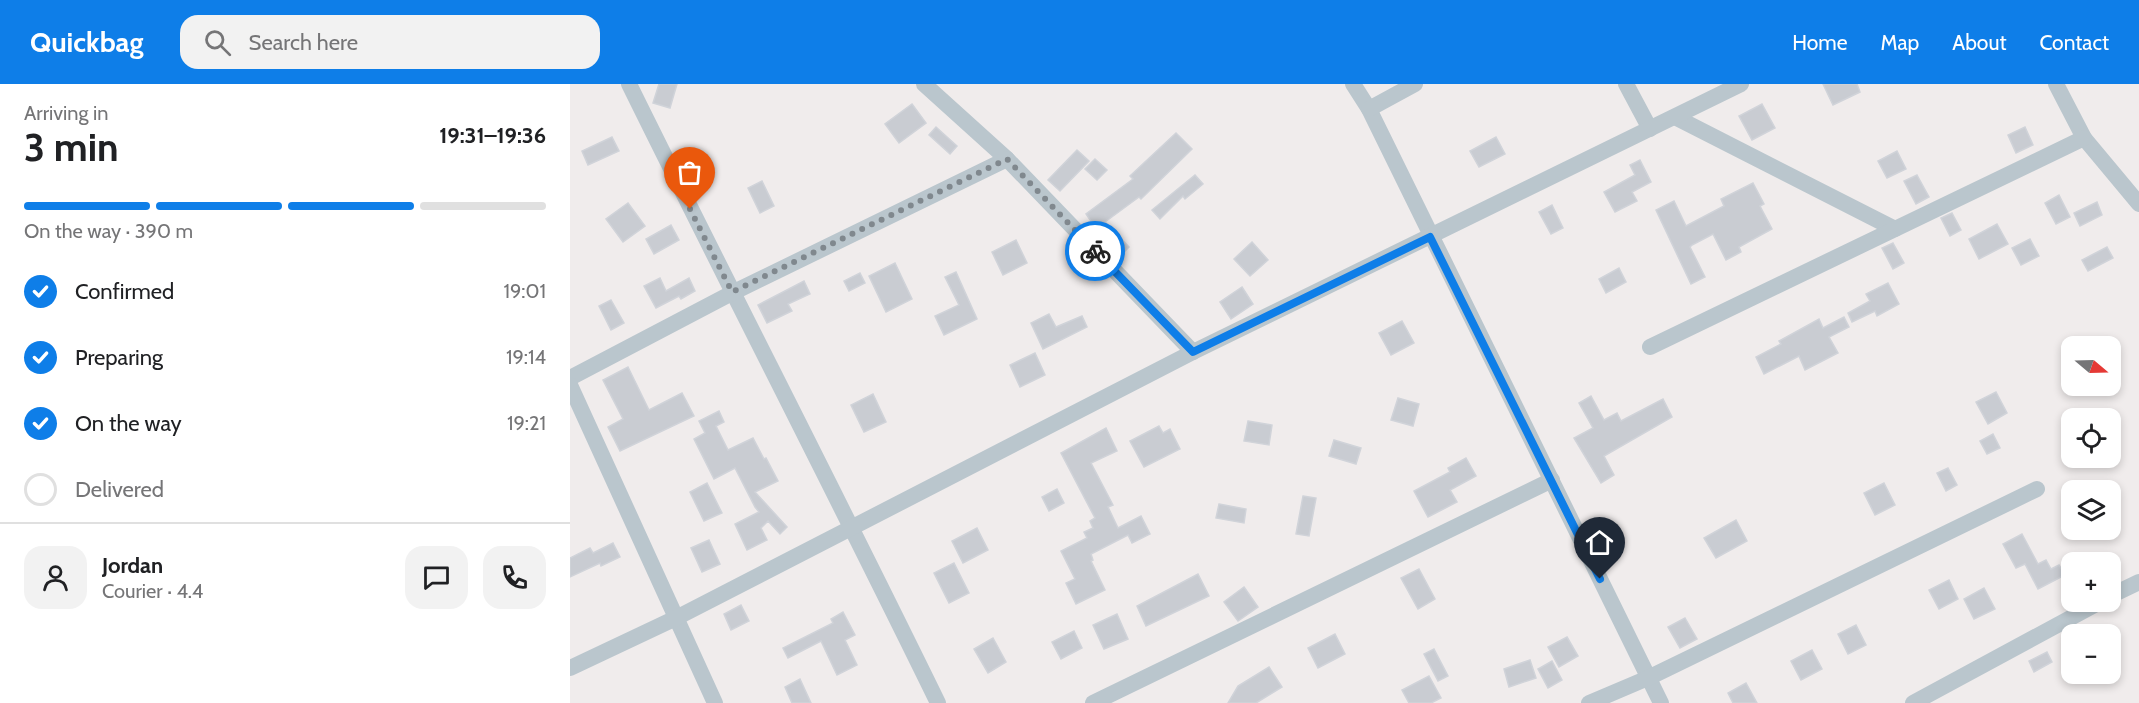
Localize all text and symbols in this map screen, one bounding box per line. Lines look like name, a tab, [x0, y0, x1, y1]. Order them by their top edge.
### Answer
search box	[180, 15, 600, 69]
text: Quickbag	[30, 25, 144, 59]
icon: search	[201, 26, 234, 59]
text: Search here	[249, 29, 358, 56]
text: Home	[1792, 30, 1848, 55]
text: Map	[1881, 30, 1919, 55]
text: About	[1952, 30, 2006, 55]
text: Contact	[2039, 30, 2109, 55]
text: Arriving in	[24, 101, 108, 125]
text: 19:31–19:36	[439, 122, 546, 149]
text: 3 min	[24, 123, 119, 171]
pin	[664, 147, 715, 209]
icon: bag	[673, 156, 706, 189]
text: On the way · 390 m	[24, 219, 193, 243]
courier	[1065, 221, 1125, 281]
icon: bike	[1079, 235, 1112, 268]
icon: check	[24, 275, 57, 308]
text: Confirmed	[75, 278, 174, 305]
text: 19:01	[503, 279, 546, 303]
north arrow	[2061, 336, 2121, 396]
map controls	[2061, 336, 2121, 684]
icon: check	[24, 341, 57, 374]
text: Preparing	[75, 344, 163, 371]
text: 19:14	[506, 345, 546, 369]
icon: check	[24, 407, 57, 440]
button: locate	[2061, 408, 2121, 468]
text: On the way	[75, 410, 182, 437]
text: 19:21	[507, 411, 546, 435]
text: Delivered	[75, 476, 164, 503]
button: layers	[2061, 480, 2121, 540]
pin	[1574, 517, 1625, 579]
icon: home	[1583, 526, 1616, 559]
button: person	[24, 546, 87, 609]
button: chat	[405, 546, 468, 609]
button: phone	[483, 546, 546, 609]
text: Jordan	[102, 552, 163, 579]
button: +	[2061, 552, 2121, 612]
text: Courier · 4.4	[102, 579, 203, 603]
button: −	[2061, 624, 2121, 684]

